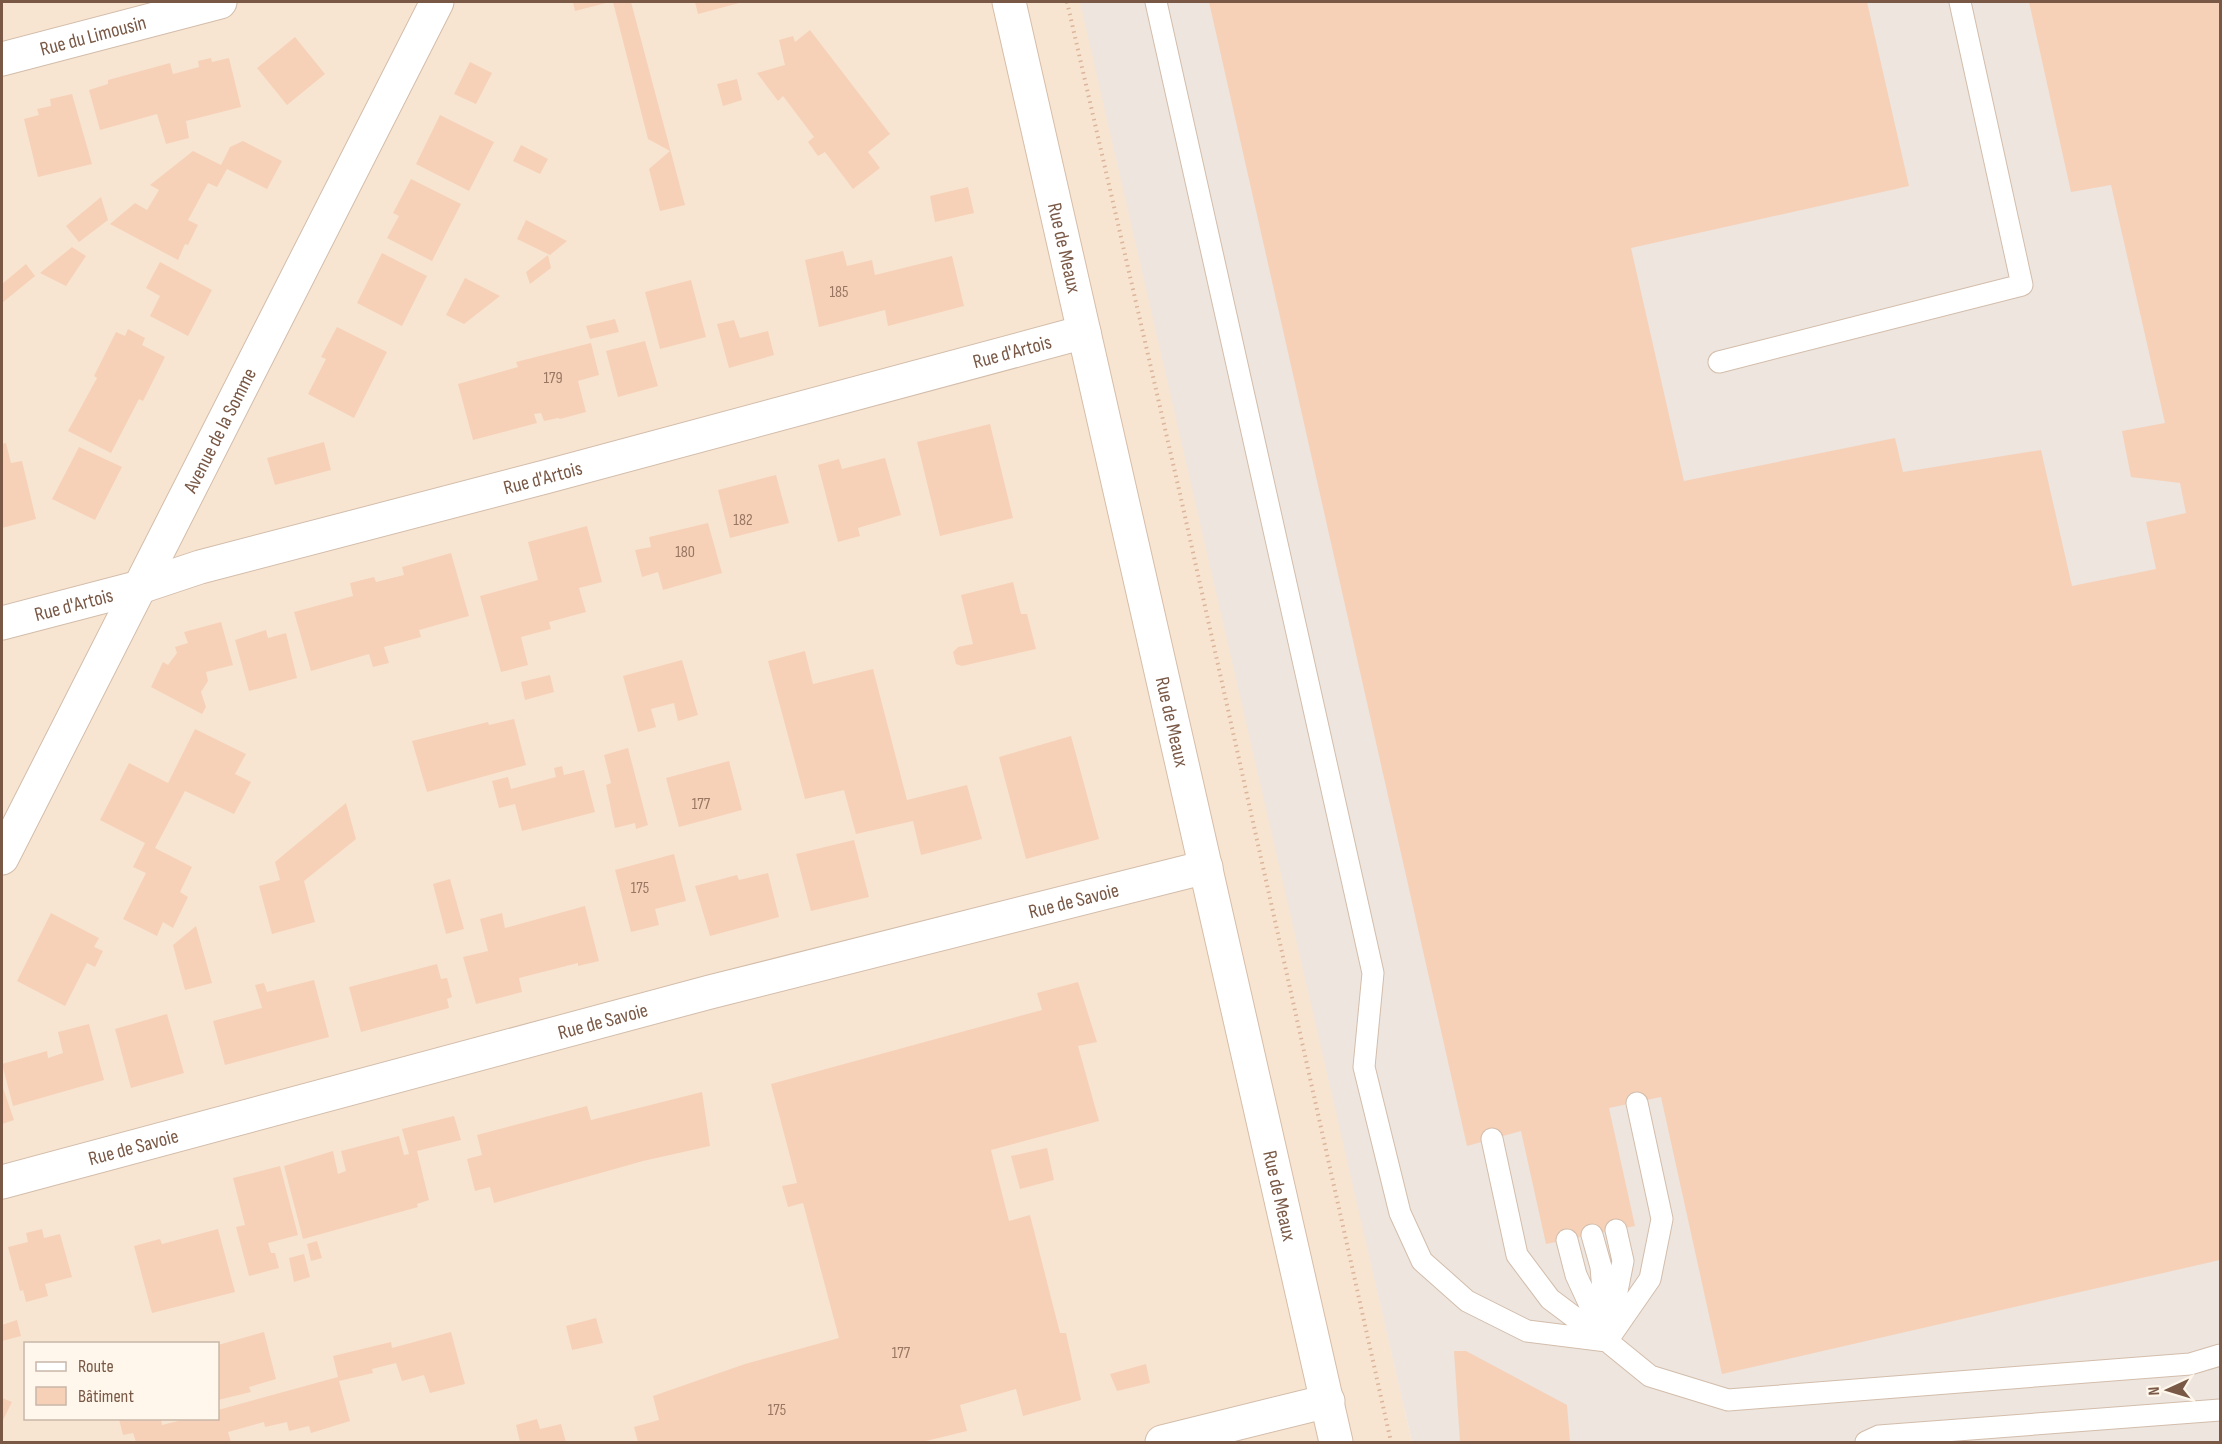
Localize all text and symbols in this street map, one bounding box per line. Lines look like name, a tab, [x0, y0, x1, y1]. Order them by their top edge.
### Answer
street label: Rue du Limousin	[37, 11, 149, 62]
street label: Rue de Meaux	[1042, 200, 1086, 296]
house number: 185	[829, 283, 849, 302]
street label: Rue d'Artois	[970, 330, 1054, 374]
street label: Avenue de la Somme	[178, 364, 262, 498]
house number: 179	[543, 369, 563, 388]
street label: Rue d'Artois	[501, 457, 585, 500]
house number: 182	[733, 511, 753, 530]
house number: 180	[675, 543, 695, 562]
street label: Rue d'Artois	[32, 584, 116, 627]
street label: Rue de Meaux	[1150, 674, 1193, 770]
house number: 177	[692, 795, 711, 814]
street label: Rue de Savoie	[1026, 878, 1121, 924]
house number: 175	[631, 879, 649, 898]
street label: Rue de Savoie	[555, 998, 651, 1045]
street label: Rue de Savoie	[86, 1124, 181, 1171]
street label: Rue de Meaux	[1257, 1148, 1301, 1244]
legend	[24, 1342, 219, 1420]
house number: 177	[892, 1344, 911, 1363]
text: Route	[78, 1356, 114, 1377]
north arrow	[2138, 1360, 2198, 1420]
text: Bâtiment	[78, 1386, 134, 1407]
text: N	[2145, 1386, 2164, 1396]
house number: 175	[768, 1401, 786, 1420]

